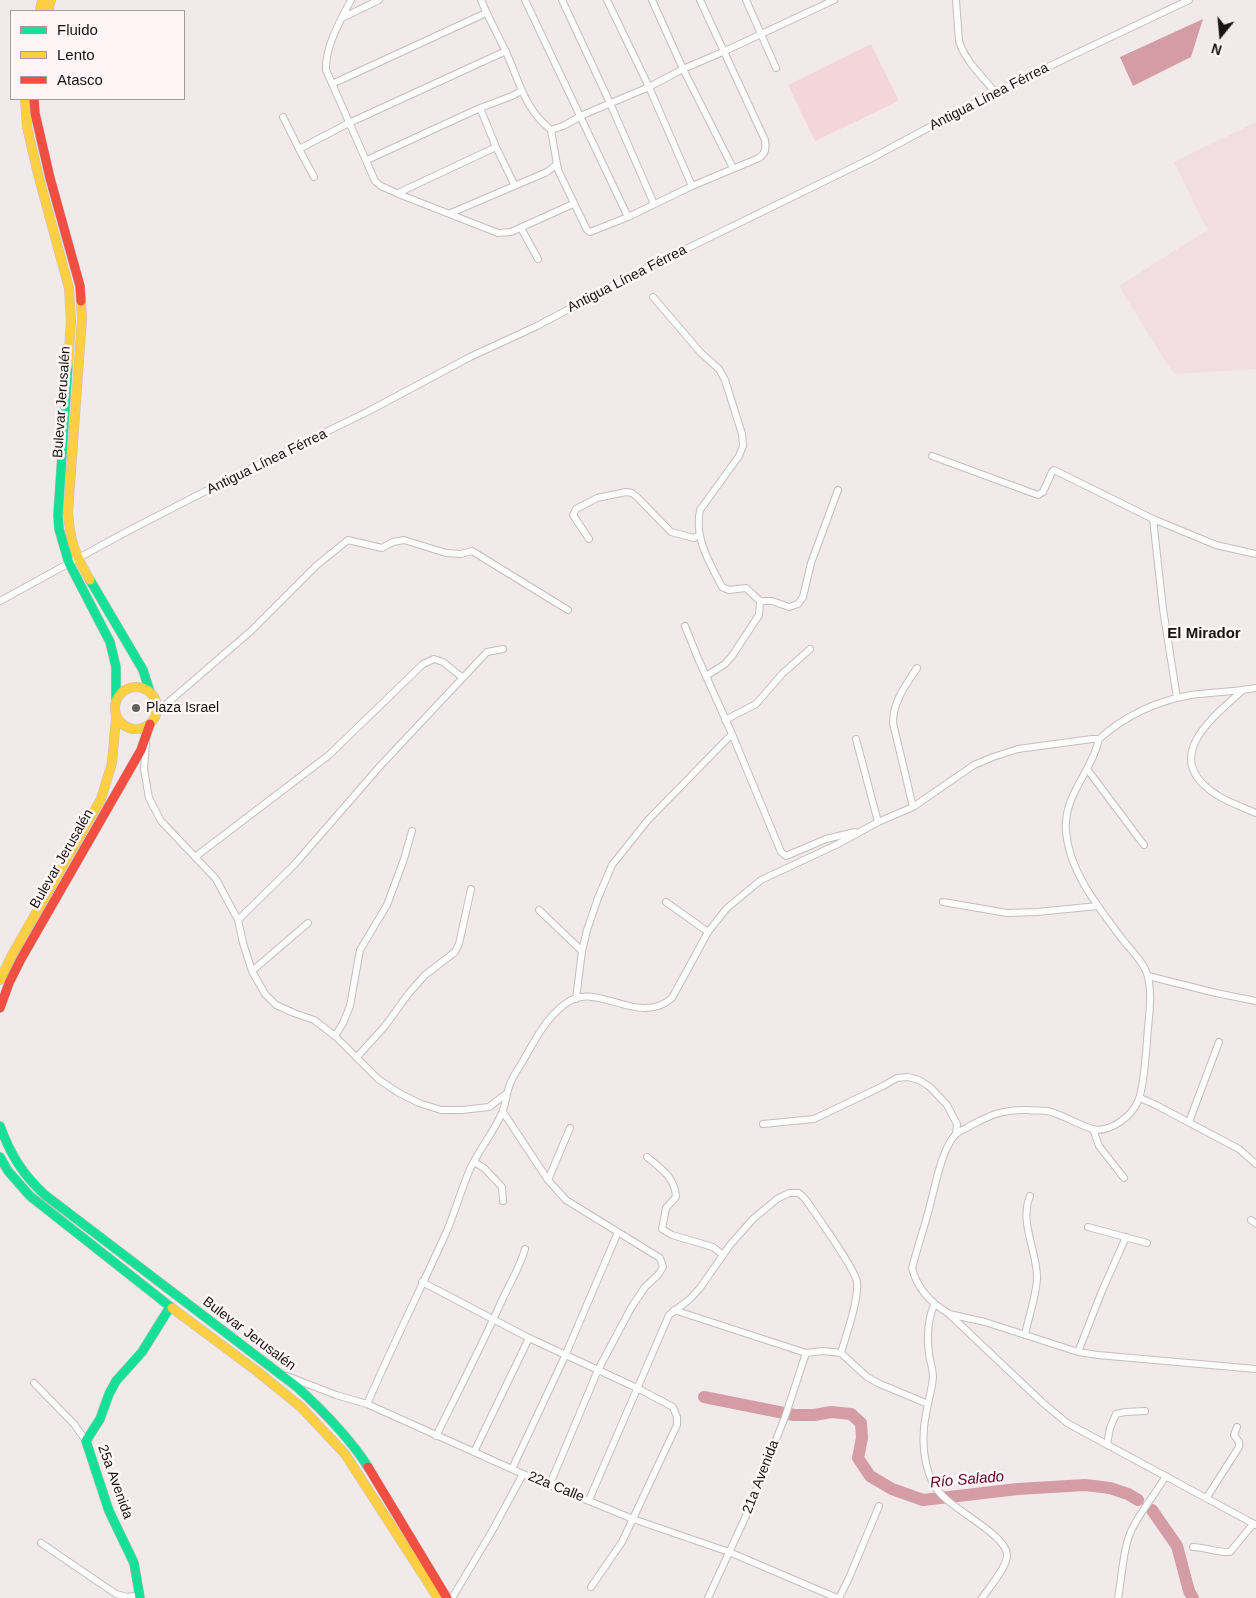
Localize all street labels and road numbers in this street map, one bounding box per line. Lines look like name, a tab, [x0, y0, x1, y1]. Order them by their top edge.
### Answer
street label: Antigua Línea Férrea	[927, 60, 1051, 134]
street label: Antigua Línea Férrea	[565, 242, 689, 316]
street label: Bulevar Jerusalén	[50, 346, 74, 458]
street label: Antigua Línea Férrea	[204, 426, 330, 498]
street label: Bulevar Jerusalén	[27, 806, 97, 912]
street label: Bulevar Jerusalén	[199, 1294, 299, 1374]
street label: 21a Avenida	[739, 1438, 783, 1516]
street label: 25a Avenida	[94, 1443, 136, 1521]
street label: 22a Calle	[525, 1468, 587, 1506]

